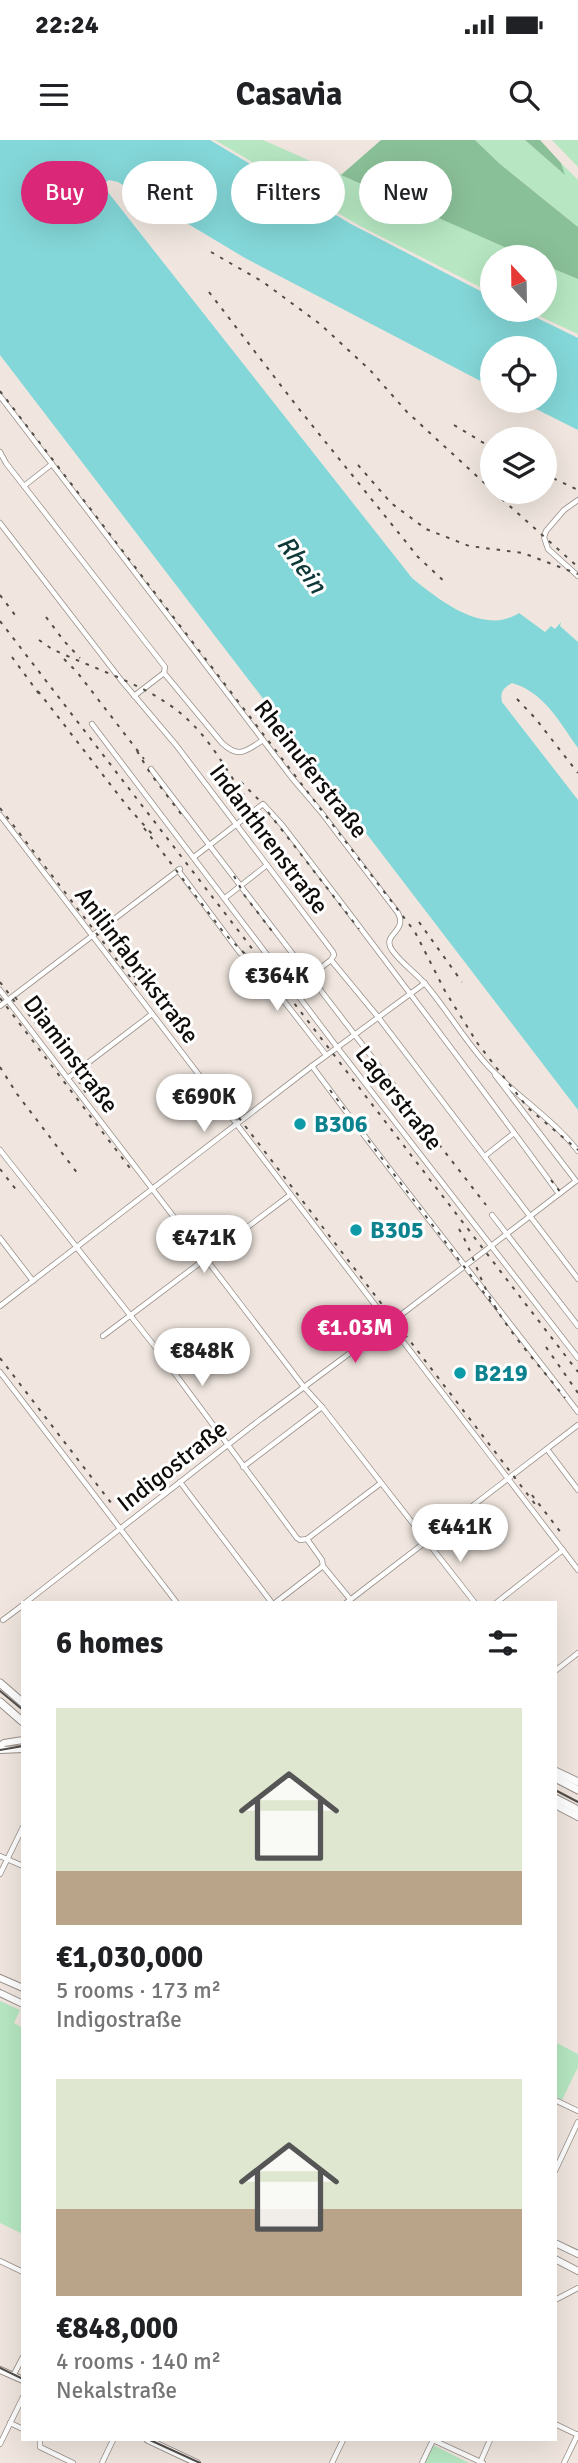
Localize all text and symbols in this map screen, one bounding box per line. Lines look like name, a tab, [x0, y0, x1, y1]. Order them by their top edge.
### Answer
text: 22:24	[35, 9, 99, 41]
text: Casavia	[236, 75, 342, 114]
icon: menu	[35, 76, 73, 114]
icon: search	[505, 76, 543, 114]
chip: Buy	[21, 161, 108, 224]
chip: Rent	[122, 161, 217, 224]
chip: Filters	[231, 161, 345, 224]
chip: New	[359, 161, 452, 224]
north arrow	[480, 245, 556, 322]
map controls	[480, 245, 557, 504]
button: locate	[480, 336, 557, 413]
button: layers	[480, 427, 557, 504]
water label: Rhein	[269, 529, 333, 601]
street label: Rheinuferstraße	[248, 694, 374, 844]
street label: Indanthrenstraße	[203, 758, 335, 920]
street label: Anilinfabrikstraße	[68, 881, 206, 1049]
pin: €364K	[228, 954, 326, 1013]
text: €364K	[245, 961, 309, 990]
street label: Diaminstraße	[17, 989, 125, 1119]
street label: Lagerstraße	[349, 1040, 449, 1156]
pin: €690K	[155, 1074, 253, 1134]
text: €690K	[172, 1082, 236, 1111]
place label: B306	[314, 1109, 368, 1139]
marker: B306	[292, 1116, 308, 1132]
place label: B305	[370, 1215, 424, 1245]
pin: €471K	[155, 1216, 253, 1275]
marker: B305	[348, 1222, 364, 1238]
text: €471K	[172, 1223, 236, 1252]
pin: €1.03M	[298, 1306, 412, 1365]
text: €1.03M	[317, 1313, 393, 1342]
pin: €848K	[153, 1328, 251, 1388]
text: €848K	[170, 1336, 234, 1365]
place label: B219	[474, 1358, 528, 1388]
marker: B219	[452, 1365, 468, 1381]
street label: Indigostraße	[111, 1414, 233, 1518]
pin: €441K	[411, 1504, 509, 1564]
text: €441K	[428, 1512, 492, 1541]
icon: filters	[484, 1624, 522, 1662]
text: 6 homes	[56, 1625, 163, 1662]
icon: home	[226, 1753, 352, 1879]
text: €1,030,000	[56, 1939, 203, 1976]
text: 5 rooms · 173 m²	[56, 1976, 221, 2005]
text: Indigostraße	[56, 2005, 182, 2034]
icon: home	[226, 2124, 352, 2250]
text: €848,000	[56, 2310, 178, 2347]
text: 4 rooms · 140 m²	[56, 2347, 221, 2376]
text: Nekalstraße	[56, 2376, 177, 2405]

